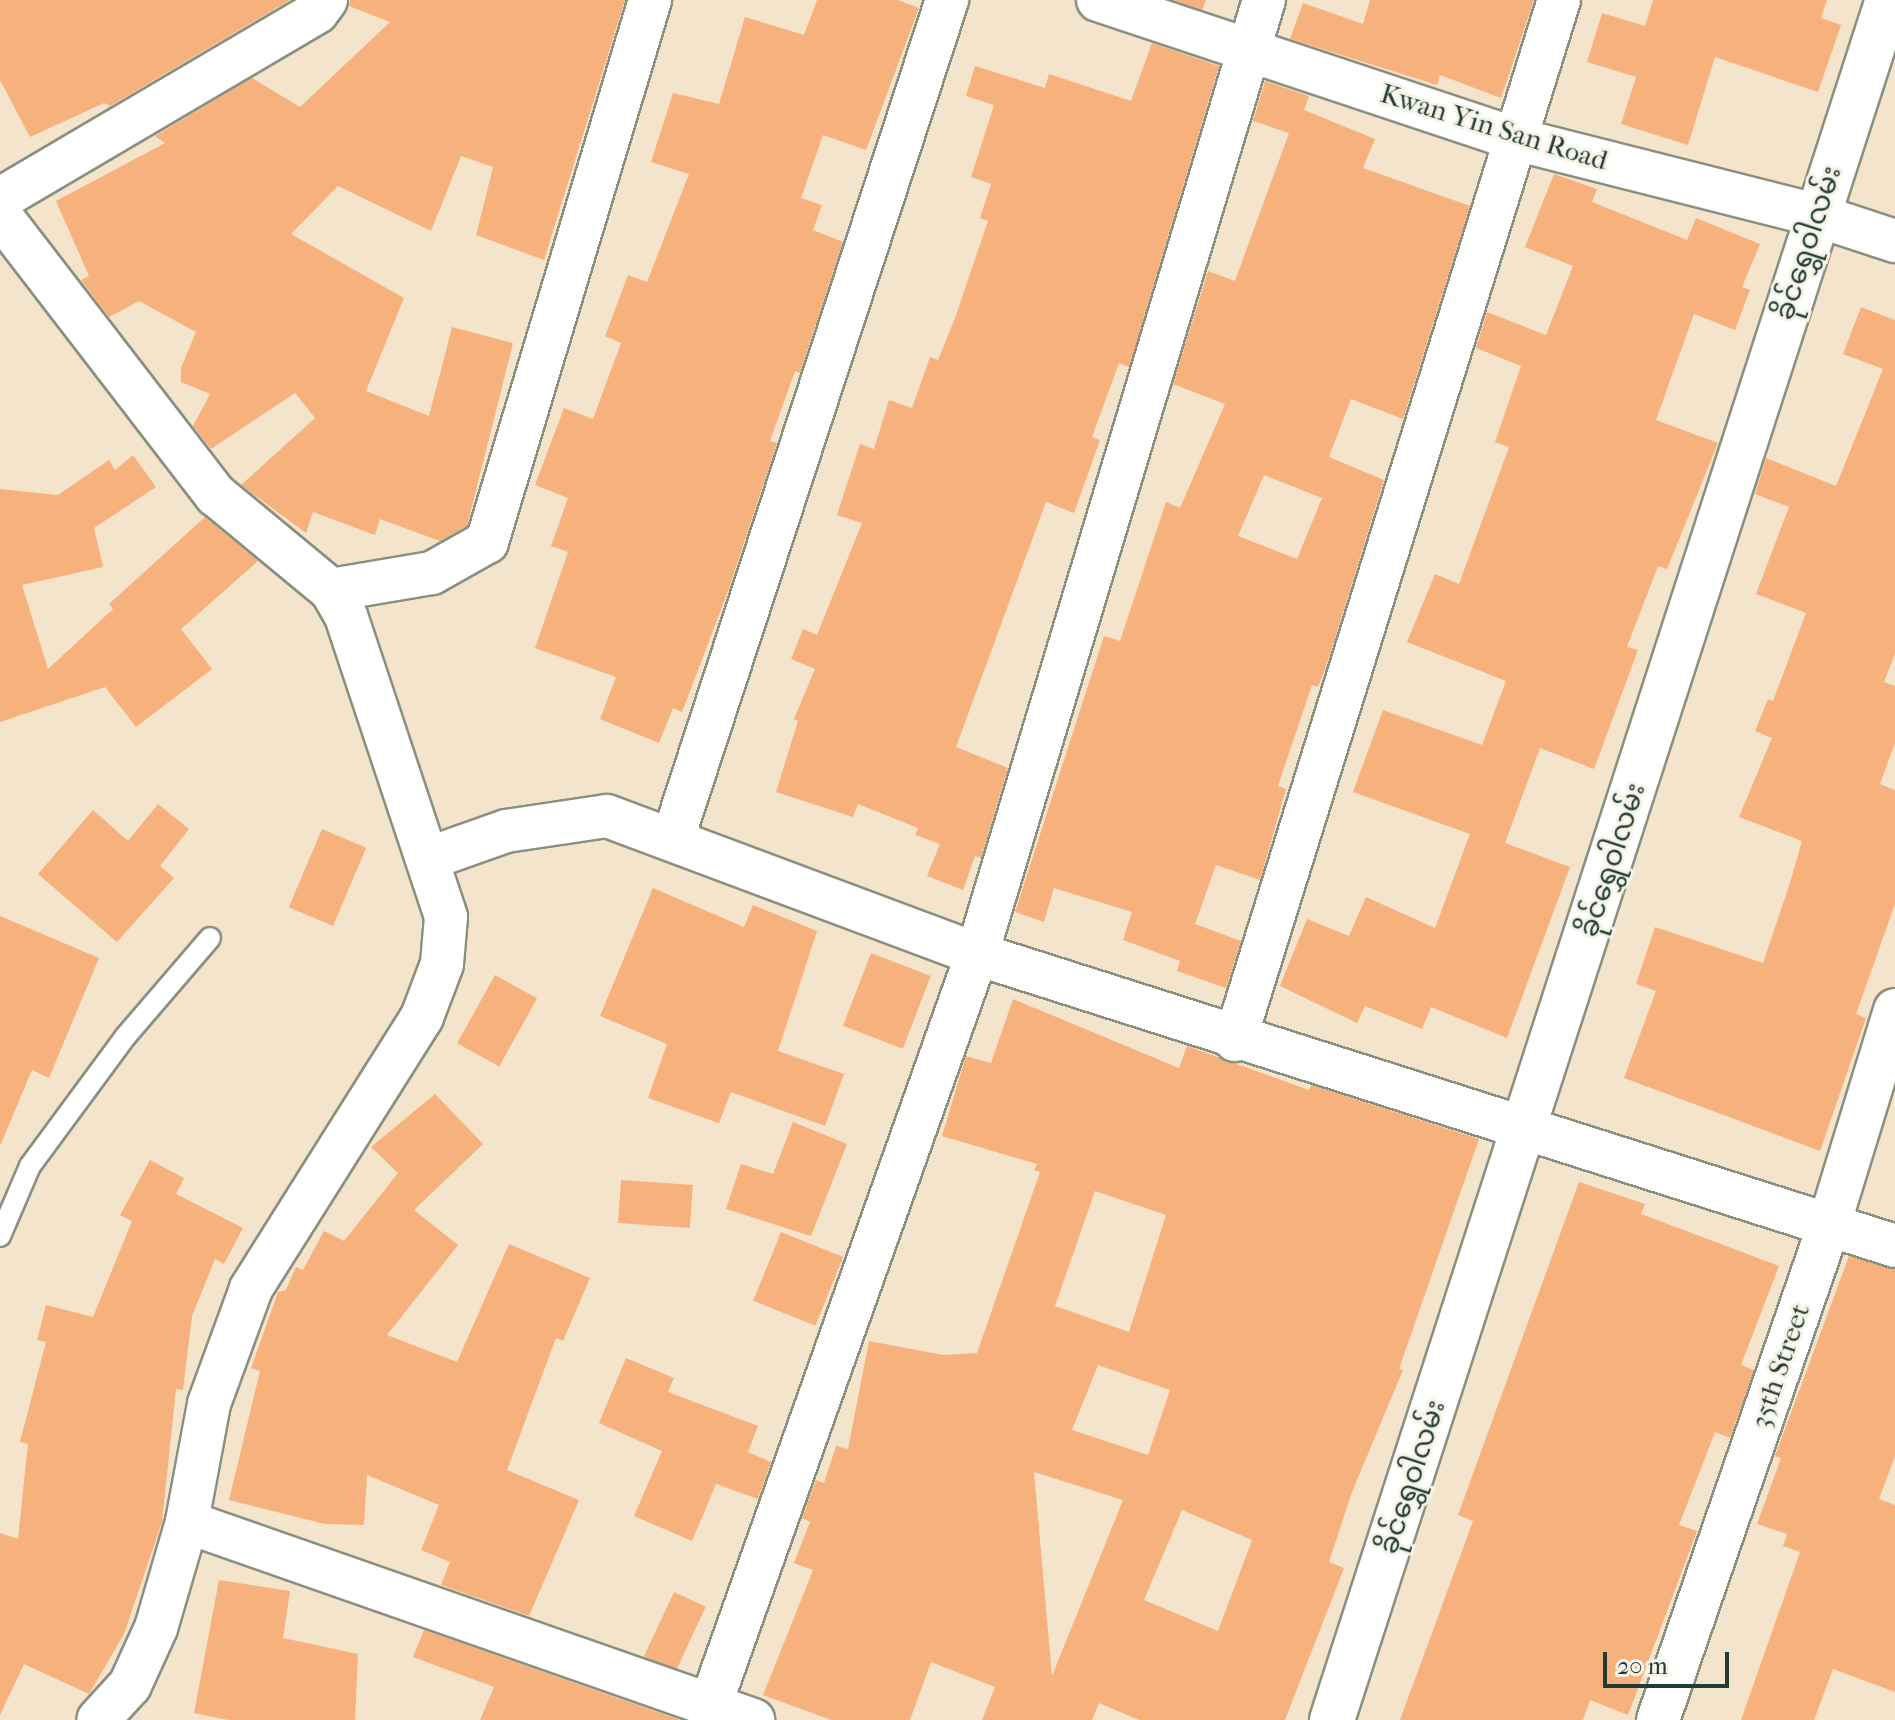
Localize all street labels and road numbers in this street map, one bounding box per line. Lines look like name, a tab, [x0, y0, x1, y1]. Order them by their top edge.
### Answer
street label: Kwan Yin San Road	[1376, 76, 1612, 178]
street label: ခိုင်ရွှေဝါလမ်း	[1767, 162, 1849, 324]
street label: ခိုင်ရွှေဝါလမ်း	[1571, 779, 1653, 941]
street label: 35th Street	[1743, 1299, 1817, 1433]
street label: ခိုင်ရွှေဝါလမ်း	[1371, 1396, 1453, 1558]

